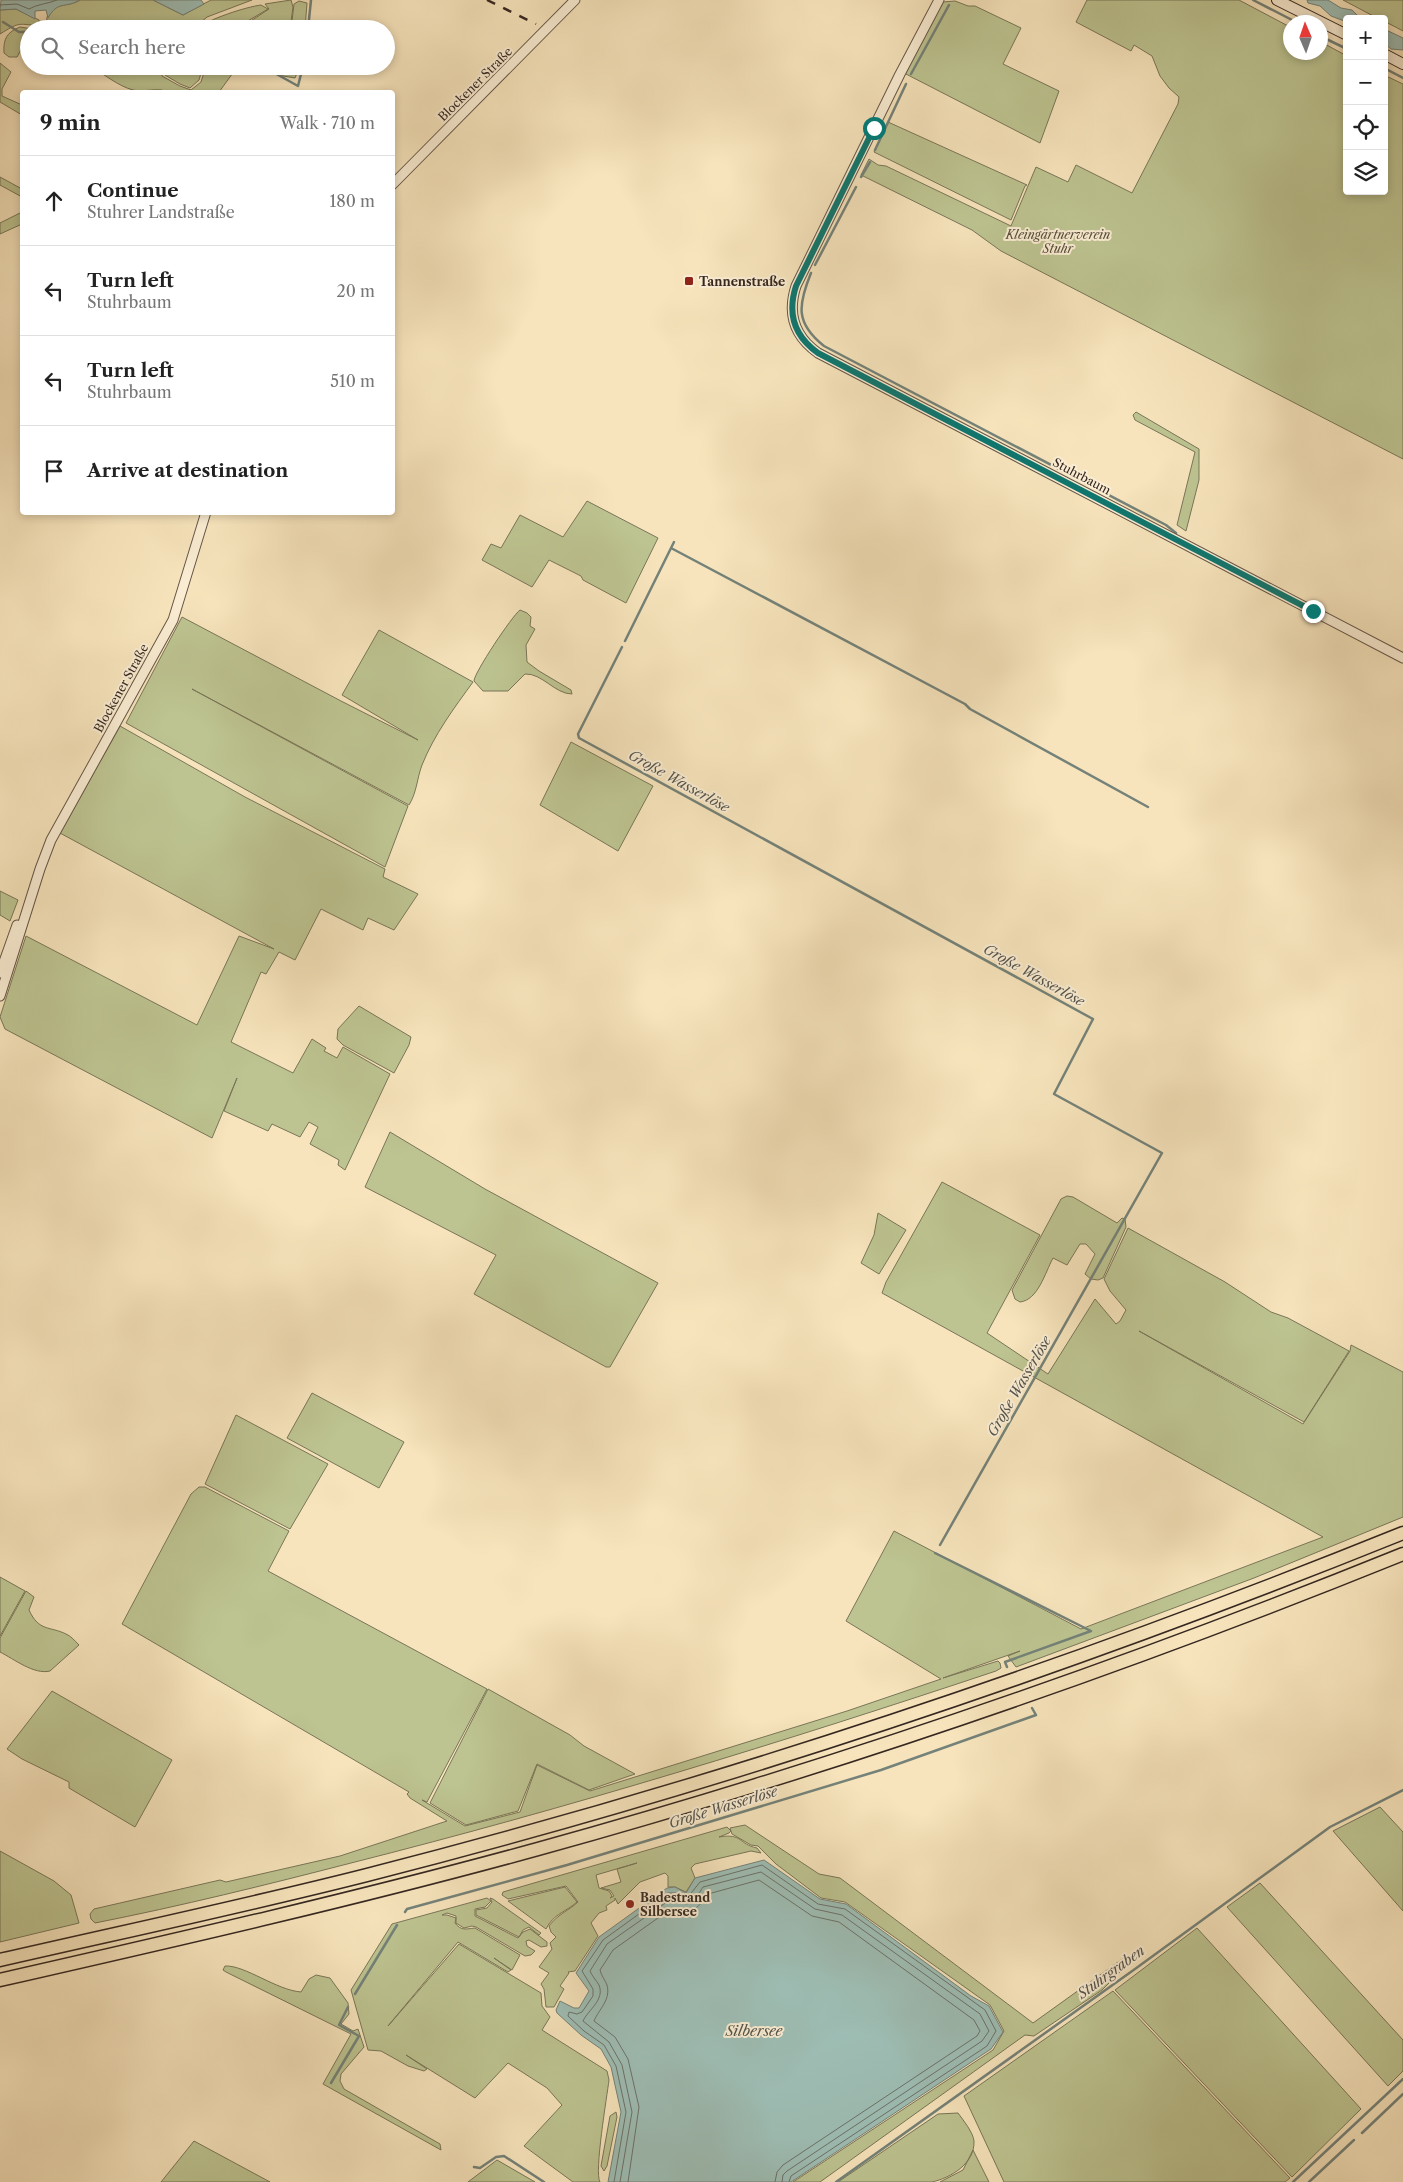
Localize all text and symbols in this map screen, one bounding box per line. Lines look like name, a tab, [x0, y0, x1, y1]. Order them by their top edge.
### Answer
north arrow	[1283, 15, 1328, 60]
map controls	[1343, 15, 1388, 195]
button: +	[1343, 15, 1388, 60]
search box	[20, 20, 395, 75]
icon: search	[38, 34, 66, 62]
text: Search here	[78, 36, 186, 59]
street label: Blockener Straße	[435, 44, 515, 124]
button: −	[1343, 60, 1388, 105]
button: locate	[1343, 105, 1388, 150]
text: 9 min	[40, 110, 101, 135]
text: Walk · 710 m	[280, 113, 375, 133]
route start	[863, 117, 886, 140]
button: layers	[1343, 150, 1388, 195]
text: Continue	[87, 179, 179, 202]
icon: ahead	[40, 187, 68, 215]
text: 180 m	[329, 191, 375, 211]
text: Stuhrer Landstraße	[87, 202, 235, 222]
park label: Kleingärtnerverein Stuhr	[1005, 227, 1110, 256]
text: Turn left	[87, 269, 174, 292]
place label: Tannenstraße	[699, 274, 785, 289]
marker: Tannenstraße	[683, 275, 695, 287]
icon: left	[40, 277, 68, 305]
text: 20 m	[336, 281, 375, 301]
text: Stuhrbaum	[87, 292, 172, 312]
text: Turn left	[87, 359, 174, 382]
icon: left	[40, 367, 68, 395]
text: 510 m	[330, 371, 375, 391]
text: Stuhrbaum	[87, 382, 172, 402]
street label: Stuhrbaum	[1050, 454, 1114, 498]
icon: arrive	[40, 457, 68, 485]
text: Arrive at destination	[87, 459, 288, 482]
route end	[1302, 600, 1325, 623]
street label: Blockener Straße	[90, 641, 152, 735]
water label: Große Wasserlöse	[625, 746, 734, 817]
water label: Große Wasserlöse	[980, 940, 1089, 1011]
water label: Große Wasserlöse	[983, 1331, 1056, 1439]
water label: Große Wasserlöse	[666, 1782, 781, 1832]
place label: Badestrand Silbersee	[640, 1890, 710, 1919]
marker: Badestrand Silbersee	[624, 1898, 636, 1910]
water label: Stuhrgraben	[1073, 1942, 1148, 2003]
water label: Silbersee	[725, 2022, 784, 2040]

